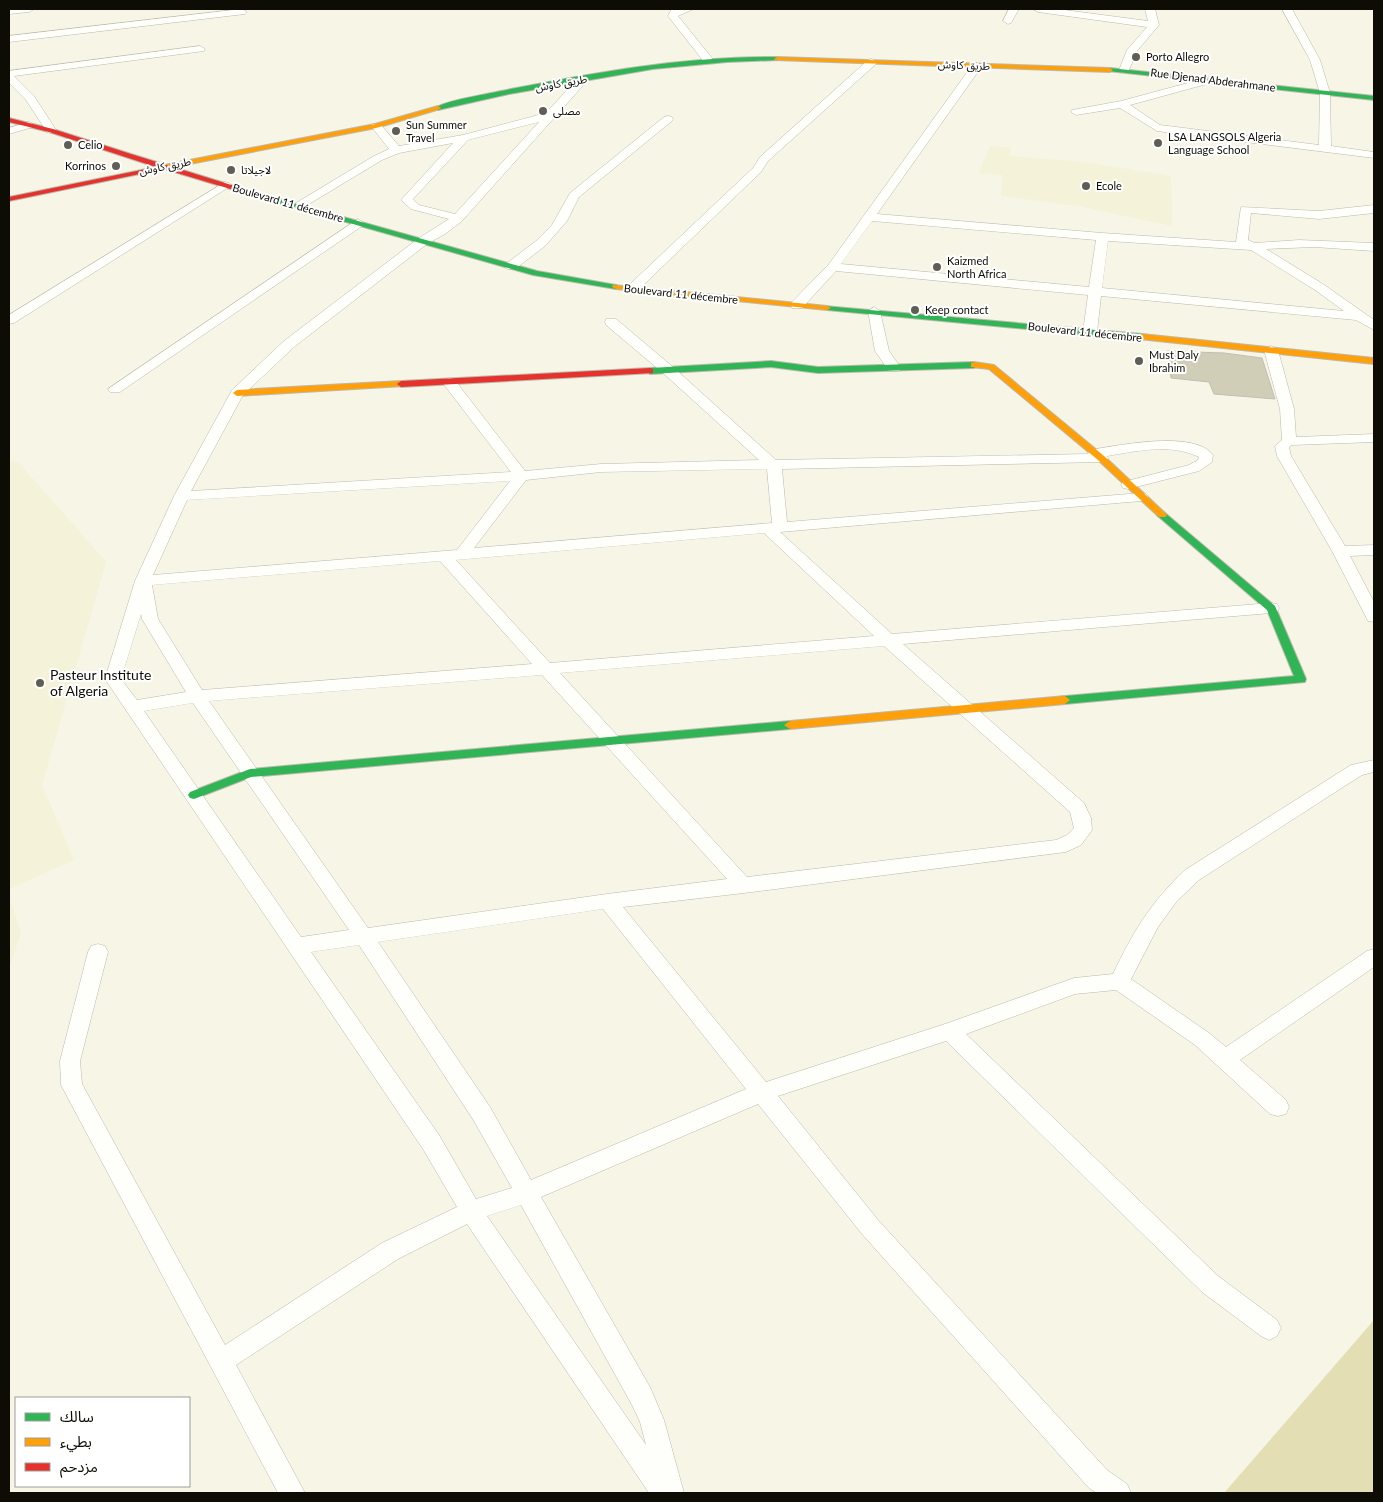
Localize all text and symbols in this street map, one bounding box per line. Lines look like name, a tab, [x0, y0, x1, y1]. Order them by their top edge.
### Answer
place label: Porto Allegro	[1146, 50, 1209, 63]
marker: Porto Allegro	[1130, 51, 1142, 63]
street label: طريق كاوش	[938, 57, 990, 73]
street label: Rue Djenad Abderahmane	[1150, 65, 1277, 94]
street label: طريق كاوش	[534, 72, 588, 94]
place label: مصلى	[553, 104, 581, 118]
marker: مصلى	[537, 105, 549, 117]
place label: Sun Summer Travel	[406, 118, 467, 144]
marker: Sun Summer Travel	[390, 125, 402, 137]
place label: LSA LANGSOLS Algeria Language School	[1168, 130, 1281, 156]
marker: LSA LANGSOLS Algeria Language School	[1152, 137, 1164, 149]
place label: Celio	[78, 138, 103, 151]
marker: Celio	[62, 139, 74, 151]
street label: طريق كاوش	[138, 154, 192, 178]
place label: Korrinos	[65, 159, 106, 172]
marker: Korrinos	[110, 160, 122, 172]
place label: لاجيلاتا	[241, 163, 271, 177]
marker: لاجيلاتا	[225, 164, 237, 176]
place label: Ecole	[1096, 179, 1122, 192]
street label: Boulevard 11 décembre	[231, 180, 345, 225]
marker: Ecole	[1080, 180, 1092, 192]
place label: Kaizmed North Africa	[947, 254, 1006, 280]
marker: Kaizmed North Africa	[931, 261, 943, 273]
street label: Boulevard 11 décembre	[623, 281, 739, 306]
place label: Keep contact	[925, 303, 989, 316]
marker: Keep contact	[909, 304, 921, 316]
street label: Boulevard 11 décembre	[1027, 319, 1143, 344]
place label: Must Daly Ibrahim	[1149, 348, 1199, 374]
marker: Must Daly Ibrahim	[1133, 355, 1145, 367]
place label: Pasteur Institute of Algeria	[50, 666, 151, 699]
marker: Pasteur Institute of Algeria	[34, 677, 46, 689]
legend	[15, 1397, 190, 1487]
text: سالك	[60, 1407, 94, 1425]
text: بطيء	[60, 1432, 92, 1453]
text: مزدحم	[60, 1457, 98, 1478]

